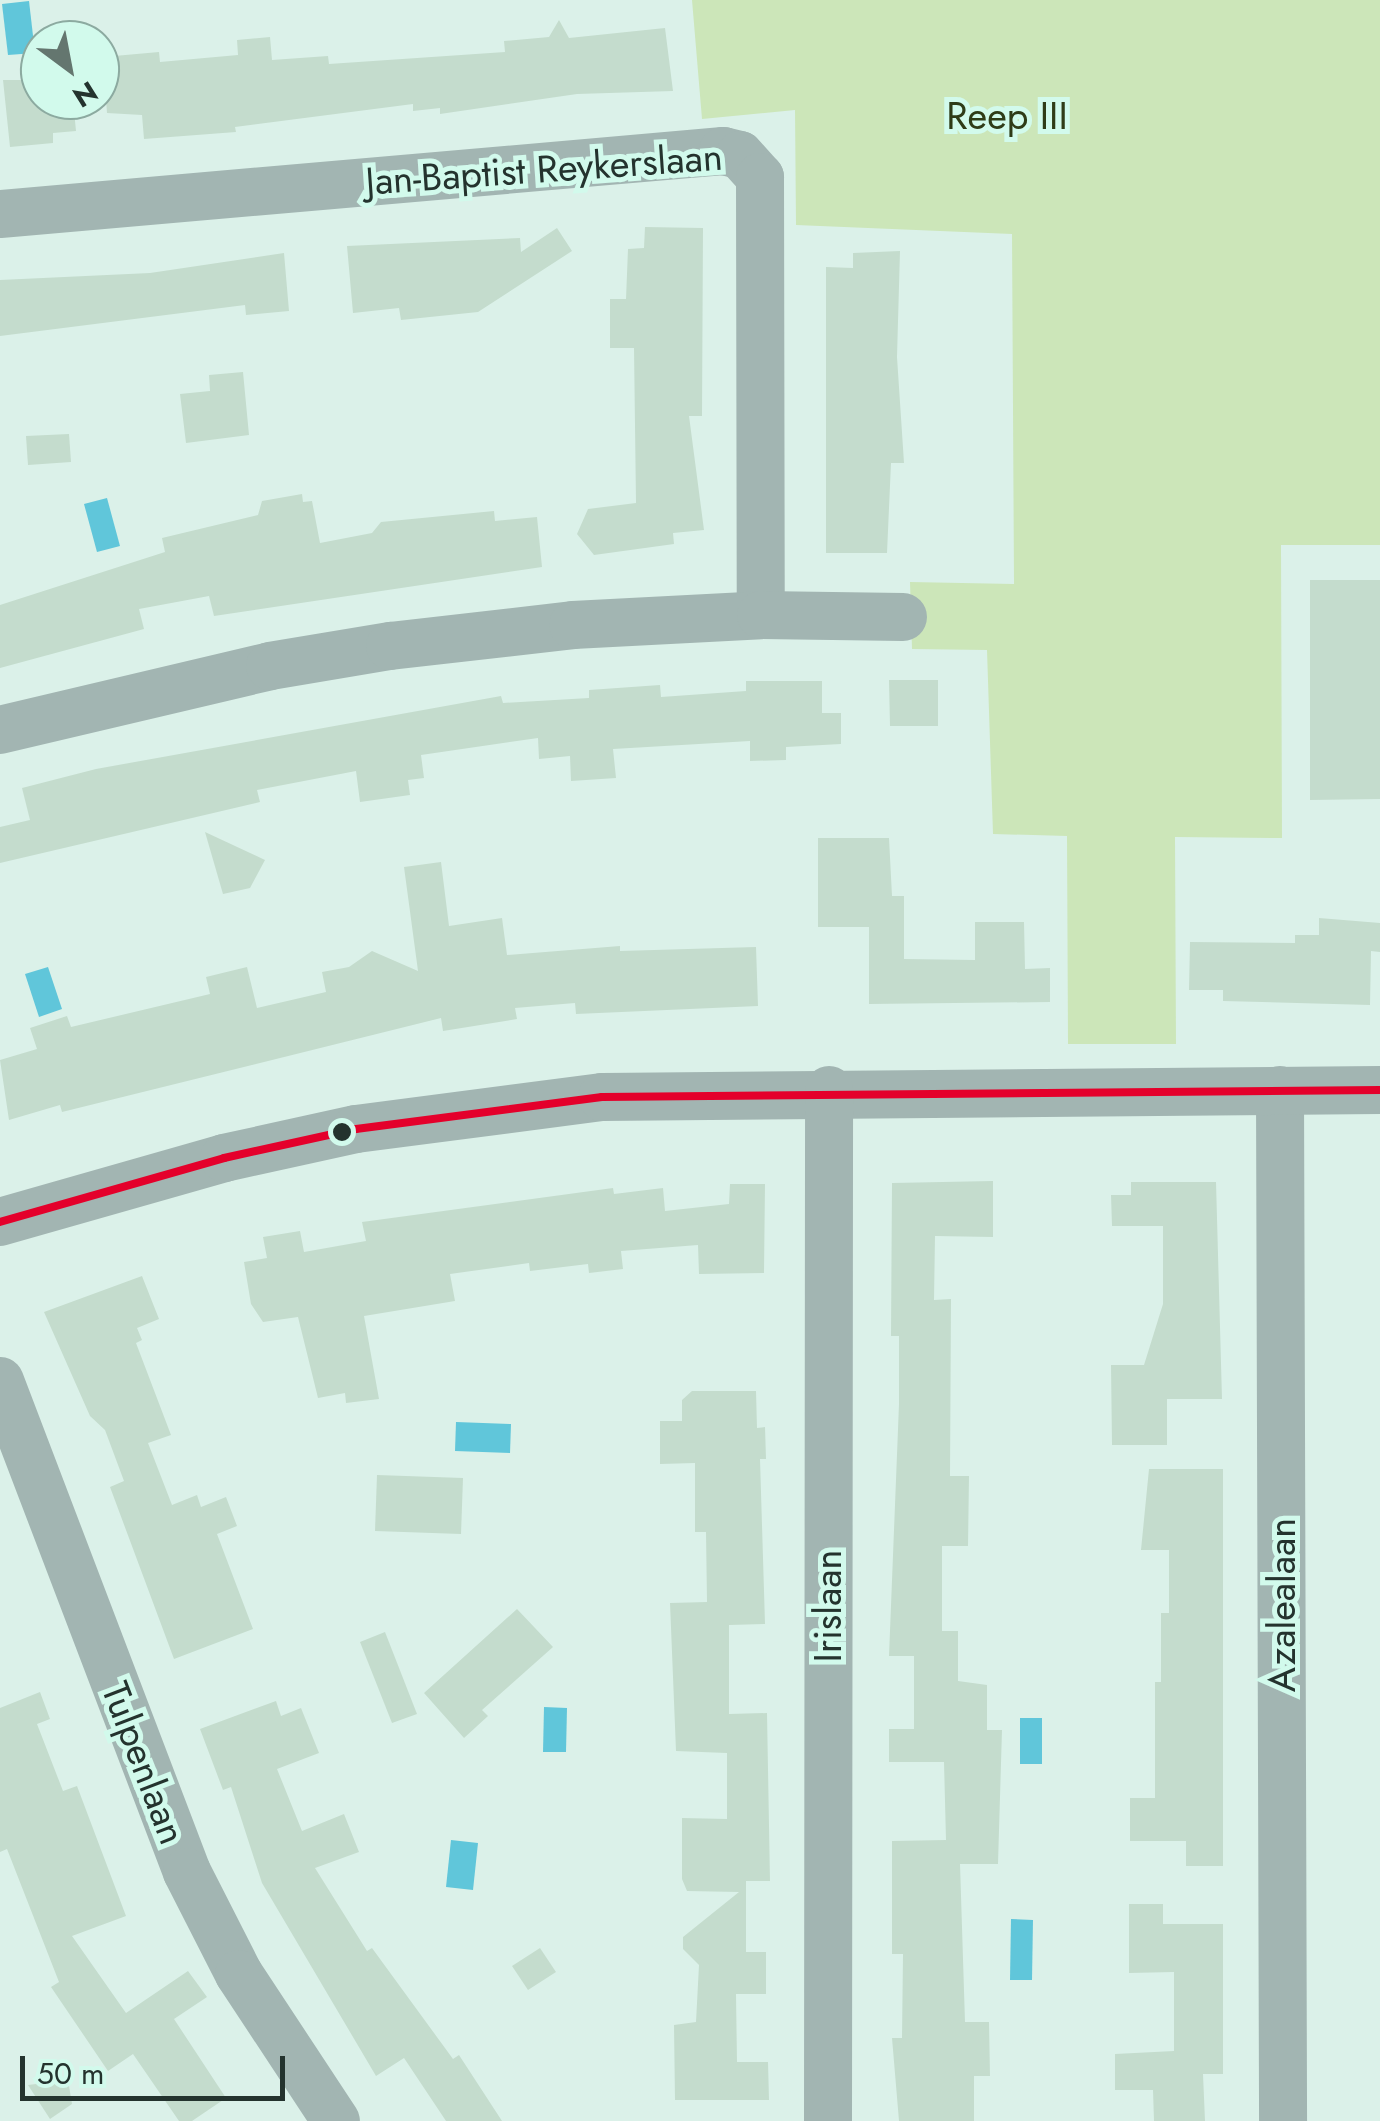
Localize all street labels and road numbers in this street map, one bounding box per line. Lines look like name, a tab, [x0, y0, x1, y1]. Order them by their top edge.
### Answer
street label: Jan-Baptist Reykerslaan	[364, 134, 724, 204]
street label: Azalealaan	[1259, 1518, 1305, 1692]
street label: Irislaan	[805, 1550, 851, 1662]
street label: Tulpenlaan	[92, 1676, 196, 1850]

